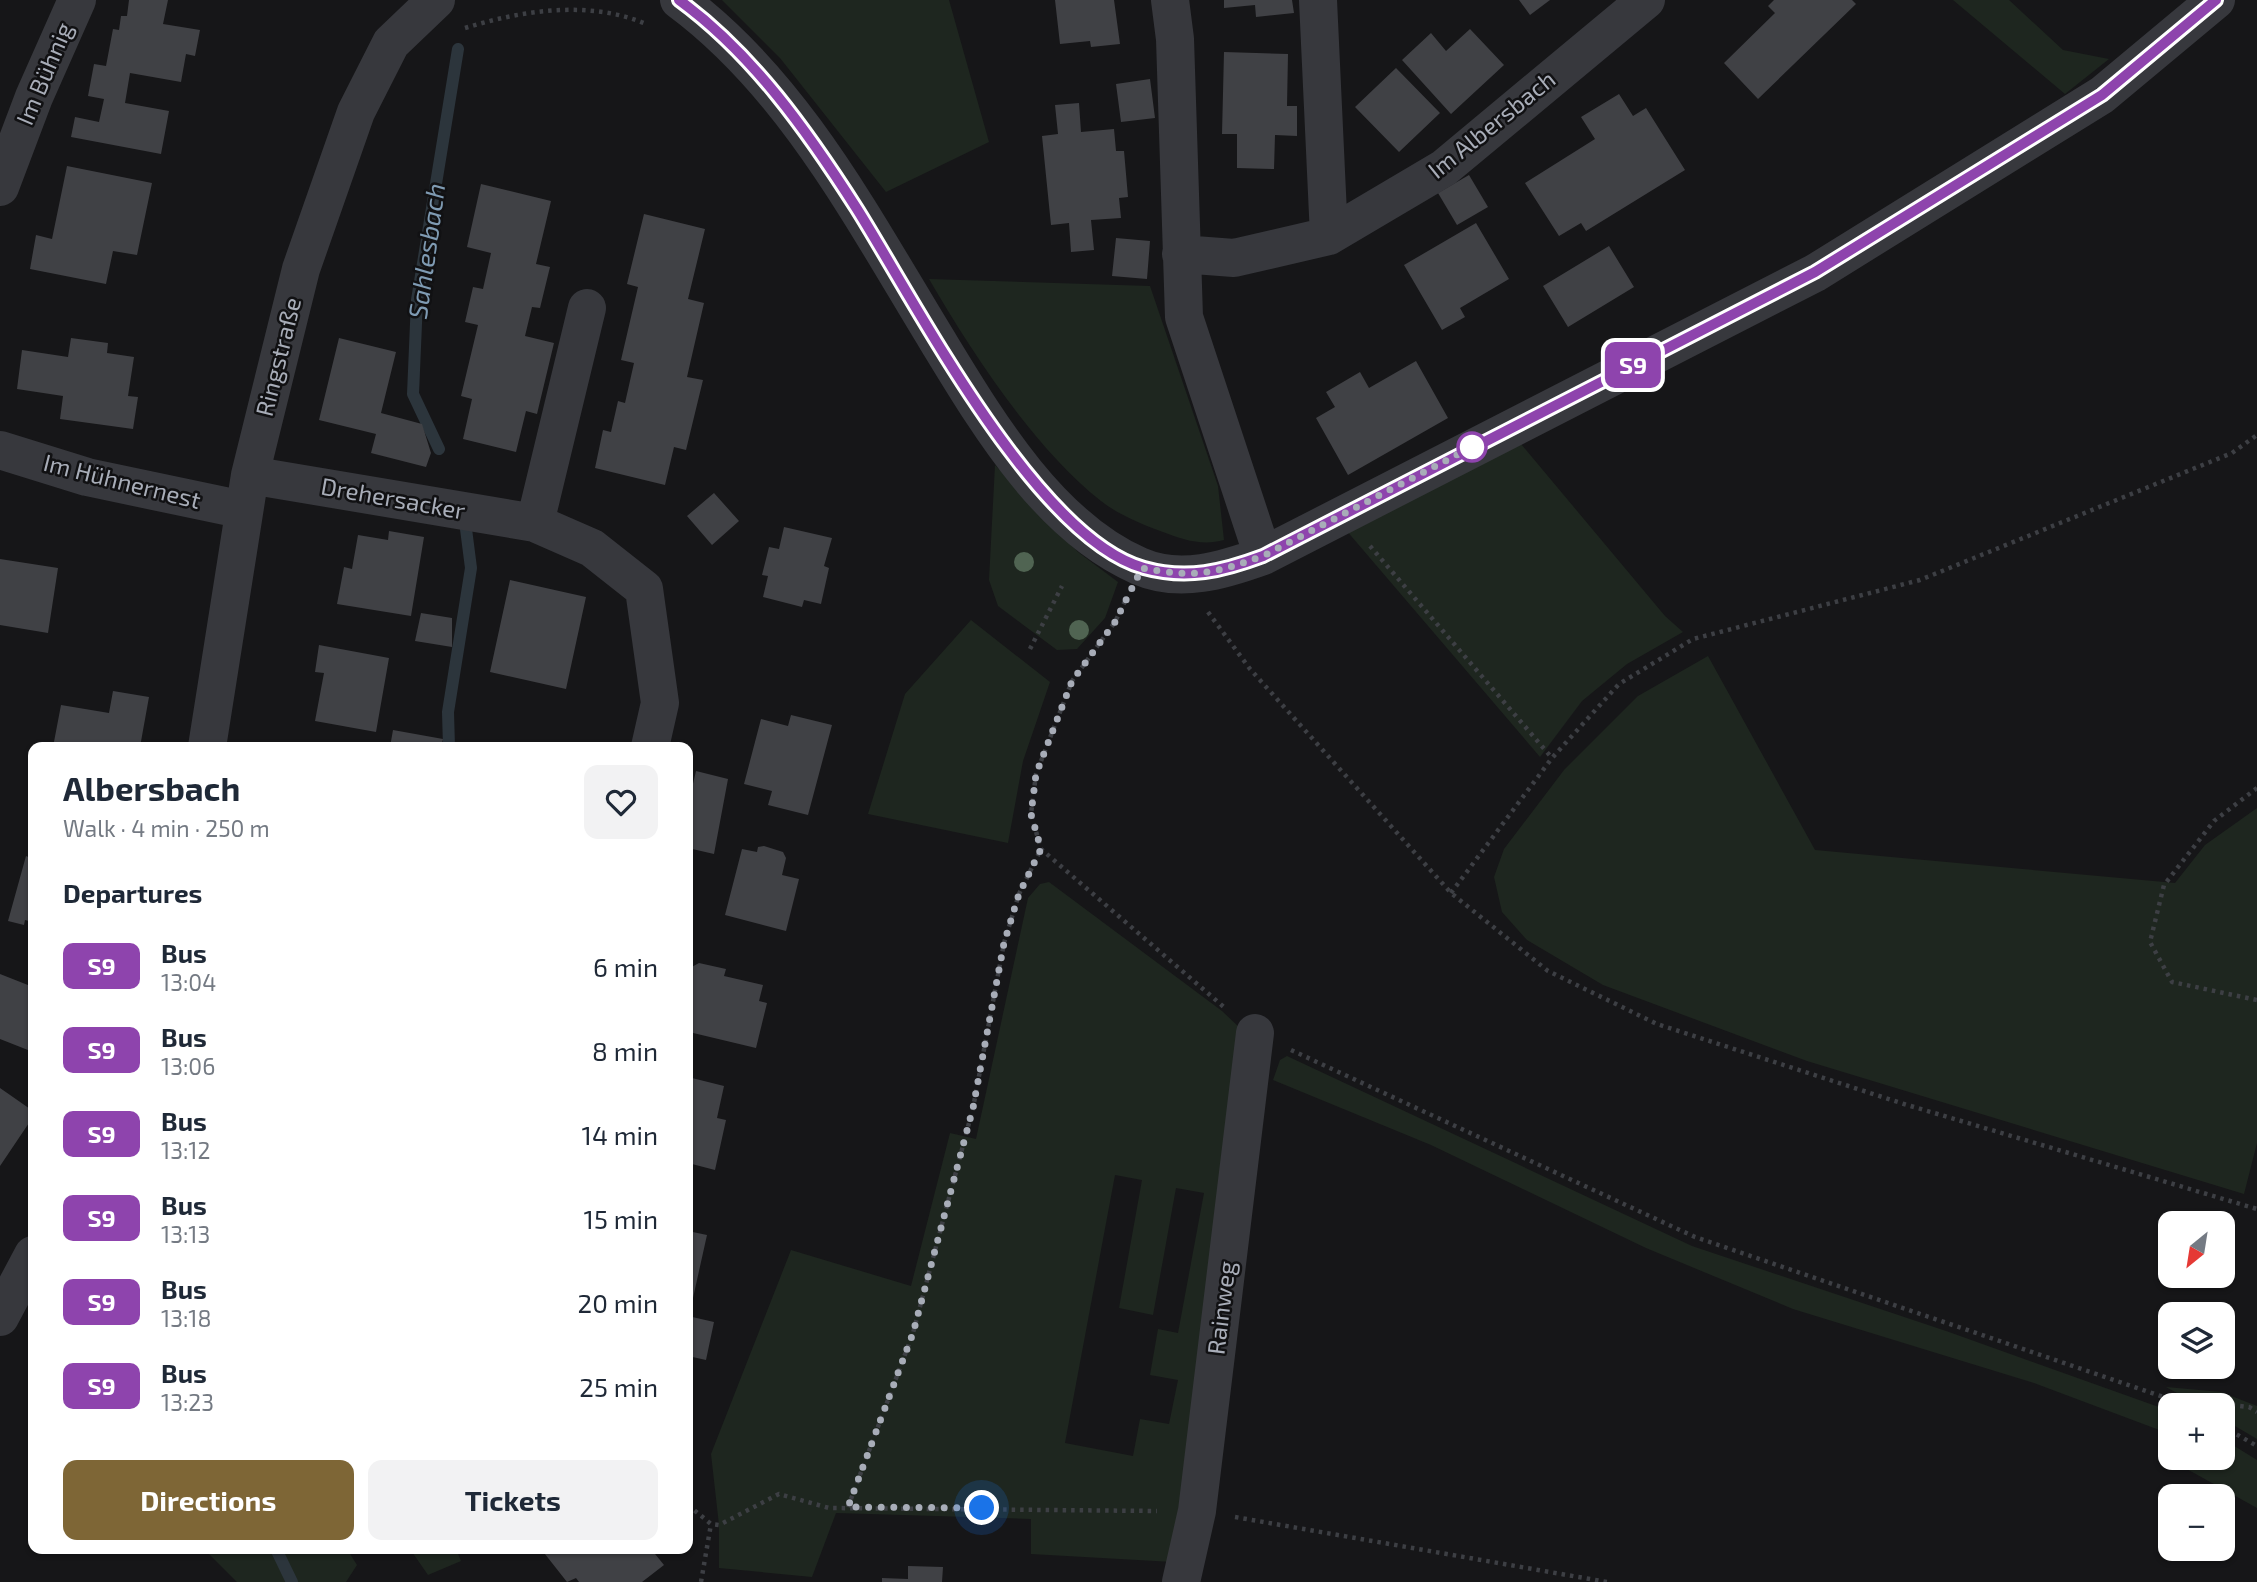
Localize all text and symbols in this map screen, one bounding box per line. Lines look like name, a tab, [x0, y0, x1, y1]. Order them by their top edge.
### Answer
street label: Im Bühnig	[9, 18, 78, 129]
street label: Im Albersbach	[1422, 64, 1560, 184]
water label: Sahlesbach	[401, 181, 450, 321]
street label: Ringstraße	[249, 294, 306, 419]
line badge: S9	[1602, 342, 1664, 388]
text: S9	[1619, 350, 1647, 379]
unlabelled marker	[1457, 432, 1487, 462]
street label: Im Hühnernest	[41, 447, 204, 514]
street label: Drehersacker	[319, 471, 468, 525]
button: heart	[584, 765, 658, 839]
text: Albersbach	[63, 768, 240, 808]
text: Walk · 4 min · 250 m	[63, 814, 270, 842]
text: Departures	[63, 877, 202, 908]
text: Bus	[161, 937, 207, 968]
text: S9	[87, 951, 116, 980]
text: 6 min	[593, 951, 658, 982]
text: 13:04	[161, 968, 216, 996]
text: Bus	[161, 1021, 207, 1052]
text: S9	[87, 1035, 116, 1064]
text: 8 min	[592, 1035, 658, 1066]
text: 13:06	[161, 1052, 215, 1080]
text: Bus	[161, 1105, 207, 1136]
text: S9	[87, 1119, 116, 1148]
text: 14 min	[582, 1119, 658, 1150]
text: 13:12	[161, 1136, 210, 1164]
text: Bus	[161, 1189, 207, 1220]
text: S9	[87, 1203, 116, 1232]
text: 15 min	[584, 1203, 658, 1234]
north arrow	[2158, 1211, 2235, 1288]
map controls	[2158, 1211, 2235, 1561]
text: 13:13	[161, 1220, 210, 1248]
street label: Rainweg	[1200, 1259, 1241, 1356]
text: Bus	[161, 1273, 207, 1304]
text: S9	[87, 1287, 116, 1316]
text: 20 min	[578, 1287, 658, 1318]
button: layers	[2158, 1302, 2235, 1379]
text: 13:18	[161, 1304, 212, 1332]
text: Bus	[161, 1357, 207, 1388]
text: S9	[87, 1371, 116, 1400]
text: 25 min	[579, 1371, 658, 1402]
text: 13:23	[161, 1388, 214, 1416]
button: +	[2158, 1393, 2235, 1470]
button: Directions	[63, 1460, 354, 1540]
button: Tickets	[368, 1460, 658, 1540]
button: −	[2158, 1484, 2235, 1561]
your location	[964, 1490, 999, 1525]

